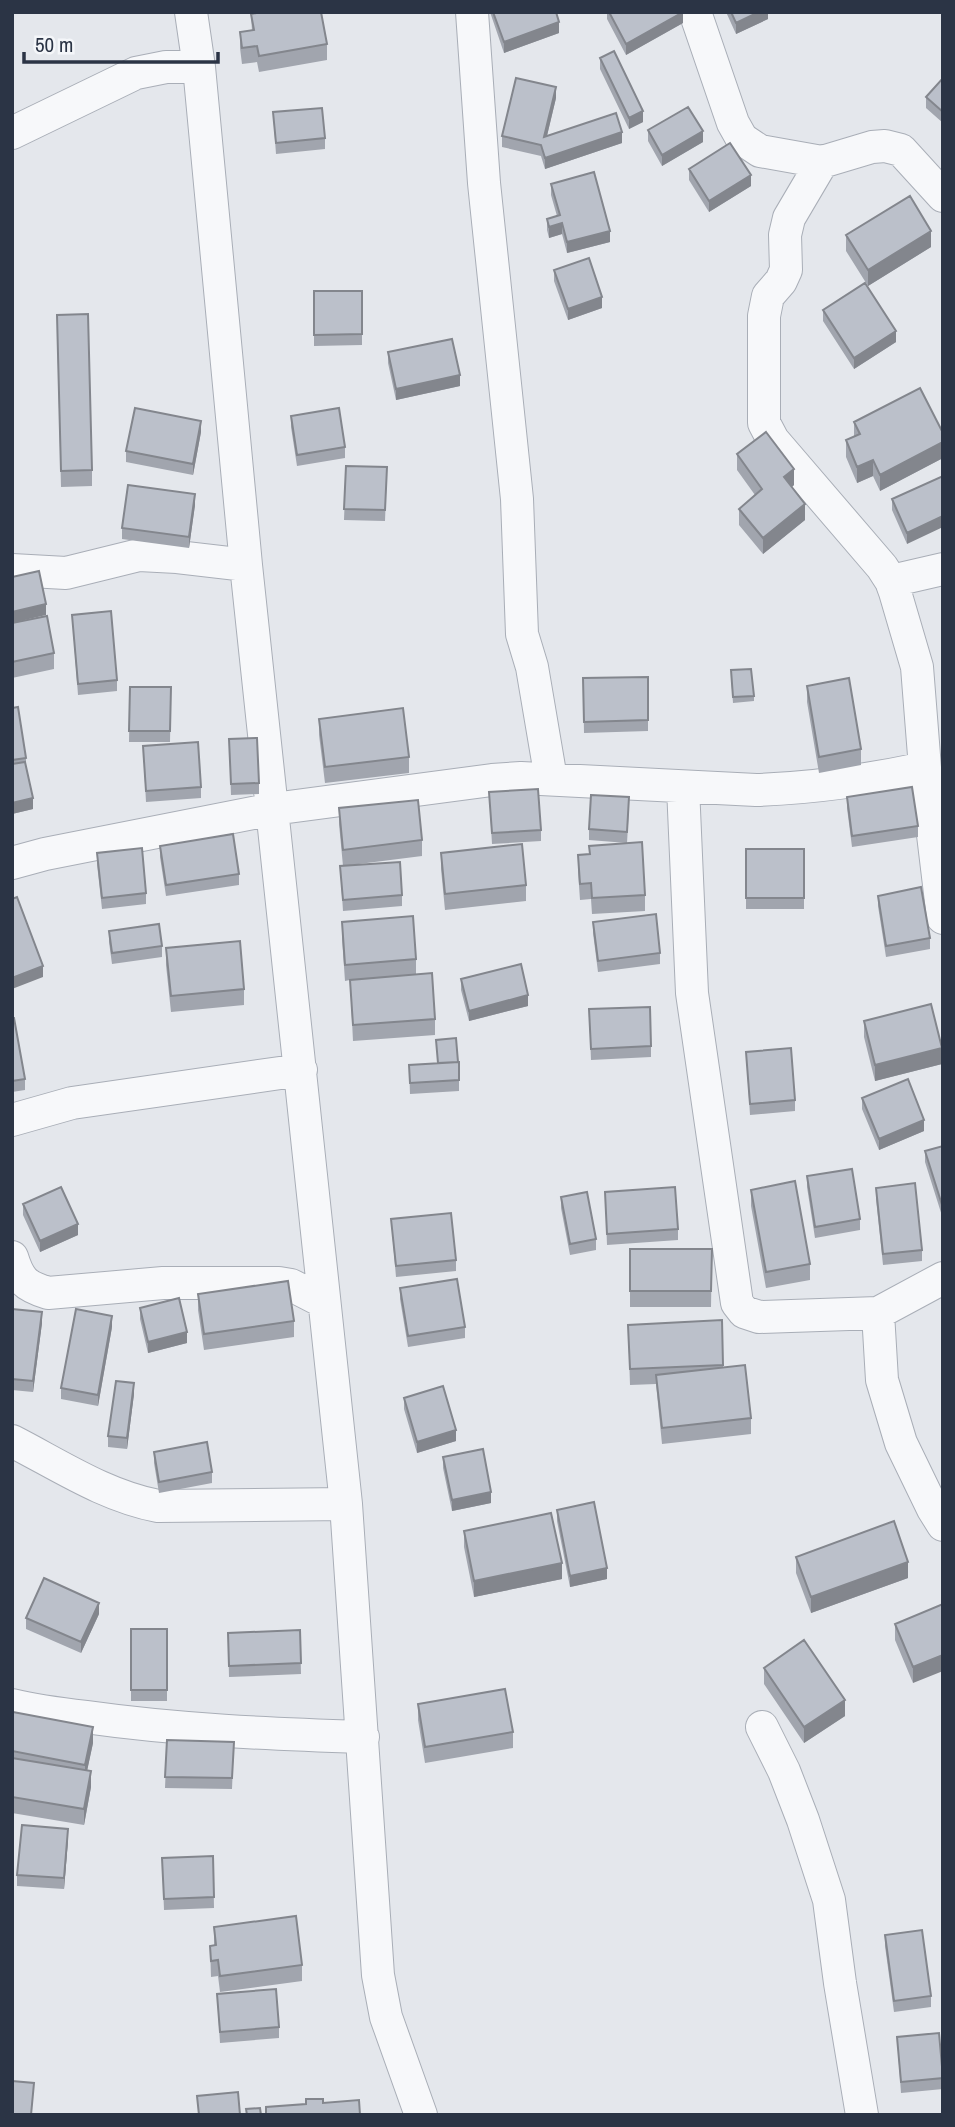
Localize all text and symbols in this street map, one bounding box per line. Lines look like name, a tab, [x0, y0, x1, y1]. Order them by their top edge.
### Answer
scale bar	[24, 21, 219, 65]
text: 50 m	[35, 30, 73, 59]

